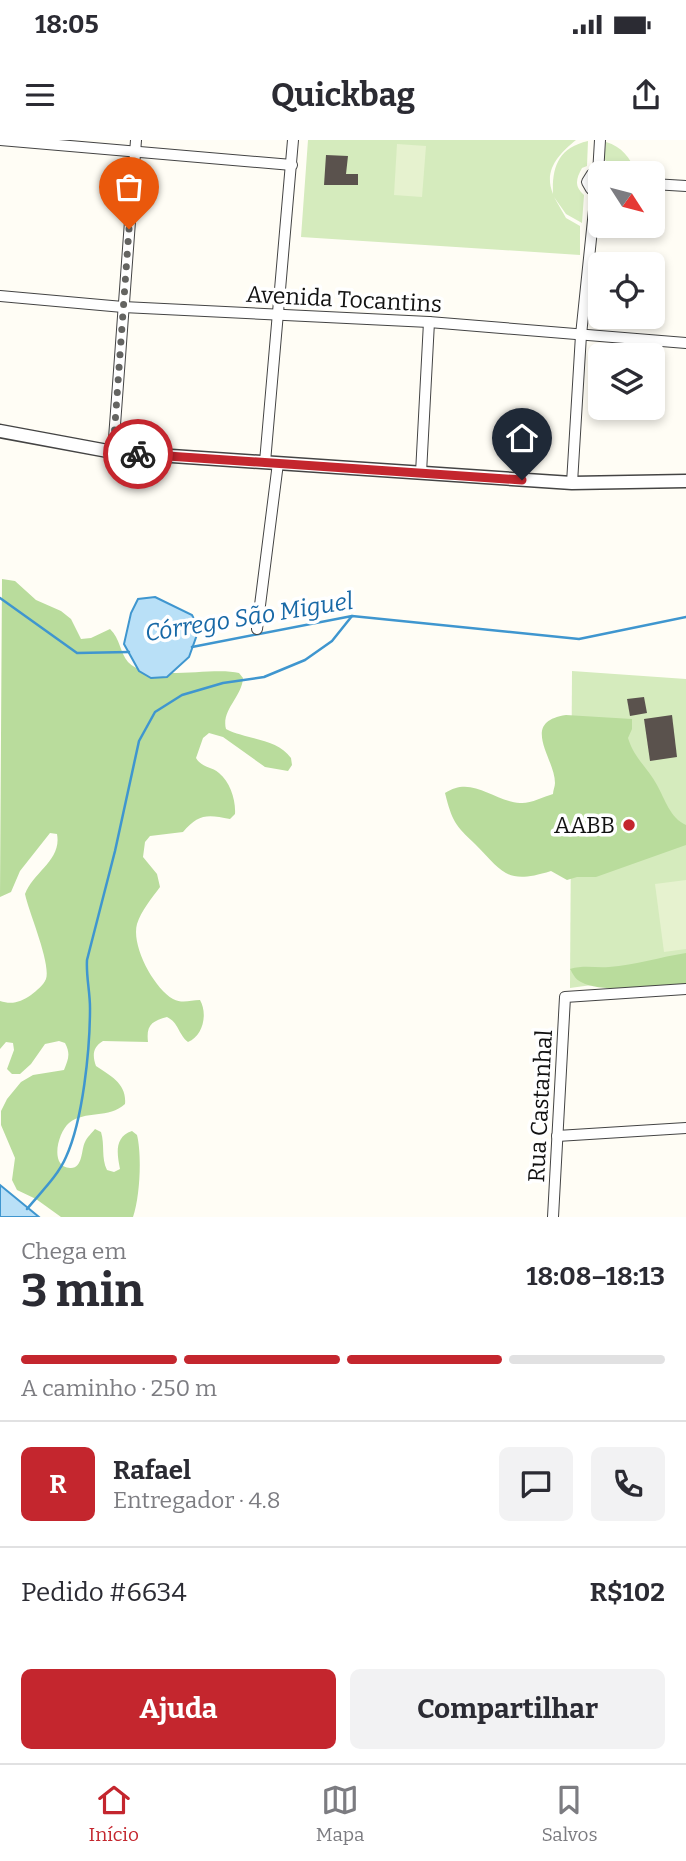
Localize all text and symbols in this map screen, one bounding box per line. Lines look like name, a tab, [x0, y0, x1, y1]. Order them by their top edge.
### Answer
text: 18:05	[35, 9, 99, 40]
icon: menu	[21, 76, 59, 114]
text: Quickbag	[271, 76, 415, 114]
icon: share	[627, 76, 665, 114]
pin	[99, 157, 159, 229]
north arrow	[588, 161, 665, 238]
map controls	[588, 161, 665, 420]
icon: bag	[110, 168, 148, 206]
button: locate	[588, 252, 665, 329]
street label: Avenida Tocantins	[245, 280, 443, 318]
button: layers	[588, 343, 665, 420]
pin	[492, 408, 552, 480]
courier	[103, 419, 173, 489]
icon: home	[503, 419, 541, 457]
icon: bike	[119, 435, 157, 473]
water label: Córrego São Miguel	[143, 587, 355, 647]
place label: AABB	[554, 811, 615, 839]
marker: AABB	[621, 817, 637, 833]
street label: Rua Castanhal	[522, 1029, 558, 1183]
text: Chega em	[21, 1237, 126, 1265]
text: 18:08–18:13	[526, 1261, 665, 1292]
text: 3 min	[21, 1263, 144, 1318]
text: A caminho · 250 m	[21, 1374, 217, 1402]
button: chat	[499, 1447, 573, 1521]
button: phone	[591, 1447, 665, 1521]
text: Rafael	[113, 1455, 191, 1486]
text: R	[49, 1469, 67, 1500]
text: Entregador · 4.8	[113, 1486, 281, 1514]
text: Pedido #6634	[21, 1577, 187, 1608]
text: R$102	[590, 1577, 665, 1608]
button: Ajuda	[21, 1669, 336, 1749]
button: Compartilhar	[350, 1669, 665, 1749]
tab: Início	[88, 1781, 139, 1846]
tab: Mapa	[316, 1781, 365, 1846]
tab: Salvos	[541, 1781, 598, 1846]

